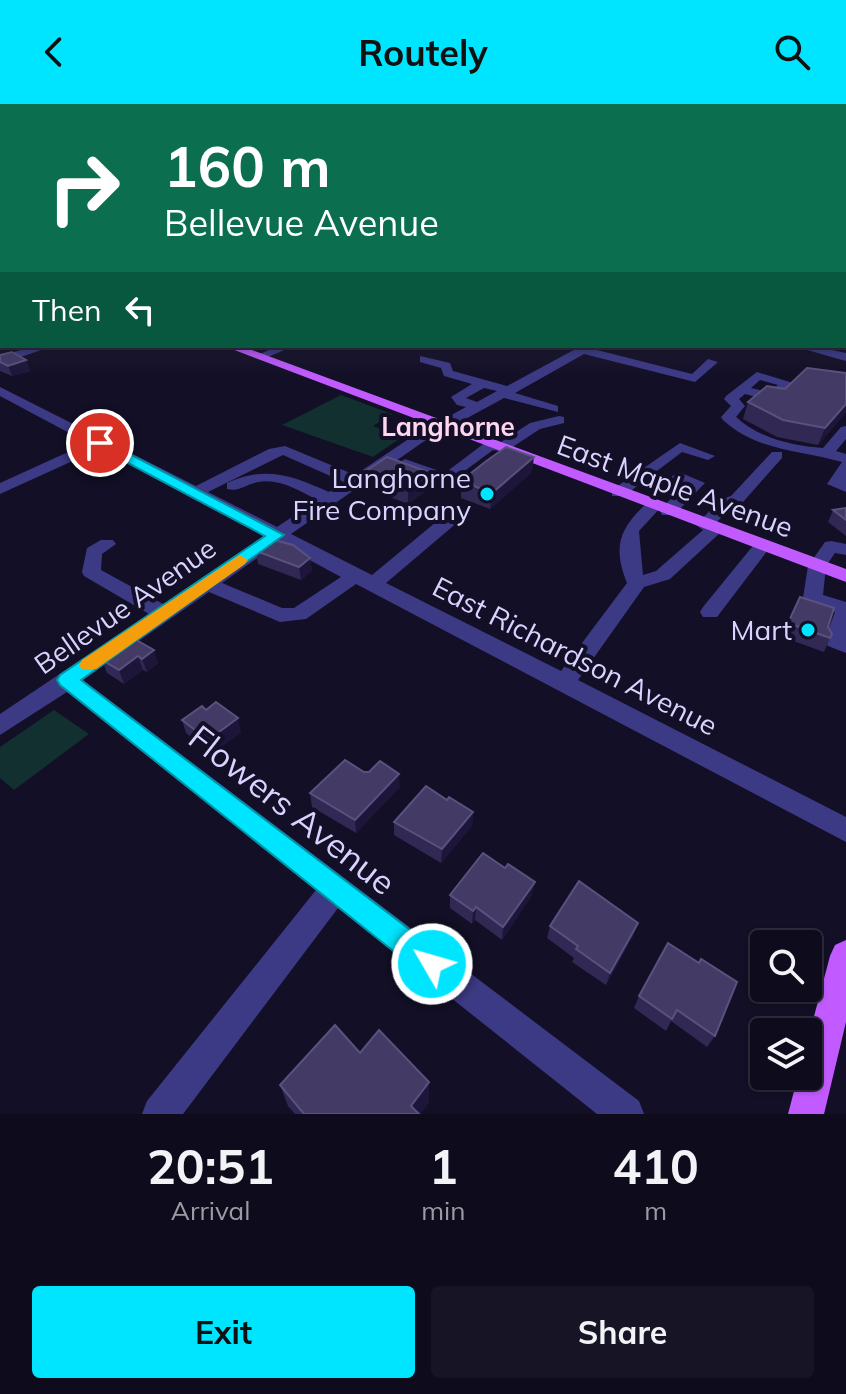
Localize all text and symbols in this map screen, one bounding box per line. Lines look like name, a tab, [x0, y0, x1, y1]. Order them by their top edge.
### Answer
icon: back	[32, 30, 76, 74]
text: Routely	[358, 30, 488, 75]
icon: search	[770, 30, 814, 74]
text: 160 m	[164, 131, 331, 201]
icon: right	[32, 136, 136, 240]
text: Bellevue Avenue	[164, 200, 439, 245]
icon: left	[118, 288, 162, 332]
text: Then	[32, 291, 102, 329]
pin	[66, 409, 134, 477]
district label: Langhorne	[381, 410, 515, 443]
icon: arrive	[78, 421, 122, 465]
street label: East Maple Avenue	[553, 427, 798, 544]
place label: Langhorne Fire Company	[293, 460, 471, 527]
marker: Langhorne Fire Company	[478, 485, 496, 503]
street label: Bellevue Avenue	[27, 530, 222, 681]
street label: East Richardson Avenue	[427, 568, 723, 743]
place label: Mart	[730, 612, 792, 647]
marker: Mart	[799, 621, 817, 639]
street label: Flowers Avenue	[180, 716, 404, 904]
position arrow	[390, 922, 474, 1006]
map controls	[750, 930, 822, 1090]
button: search	[750, 930, 822, 1002]
button: layers	[750, 1018, 822, 1090]
text: 20:51	[147, 1136, 274, 1196]
text: 1	[429, 1136, 458, 1196]
text: 410	[613, 1136, 699, 1196]
text: Arrival	[171, 1194, 250, 1227]
text: min	[421, 1194, 465, 1227]
text: m	[644, 1194, 667, 1227]
button: Exit	[32, 1286, 415, 1378]
button: Share	[431, 1286, 814, 1378]

